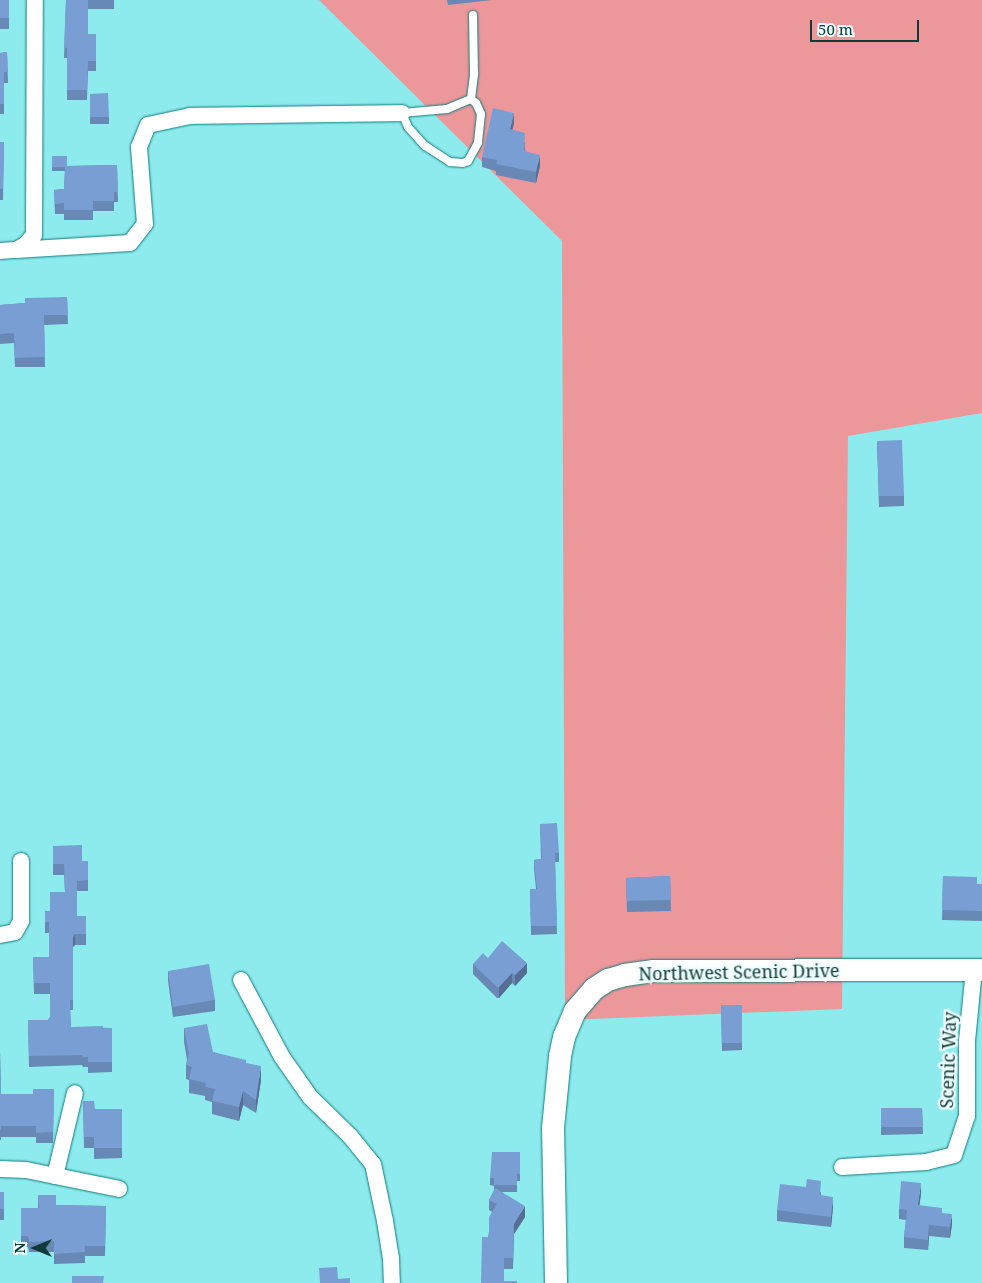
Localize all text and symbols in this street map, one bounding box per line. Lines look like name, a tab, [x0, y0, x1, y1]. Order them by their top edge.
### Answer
scale bar	[812, 10, 921, 42]
text: 50 m	[818, 19, 853, 39]
street label: Northwest Scenic Drive	[638, 959, 840, 985]
street label: Scenic Way	[936, 1011, 960, 1109]
north arrow	[10, 1223, 60, 1273]
text: N	[10, 1242, 29, 1254]

